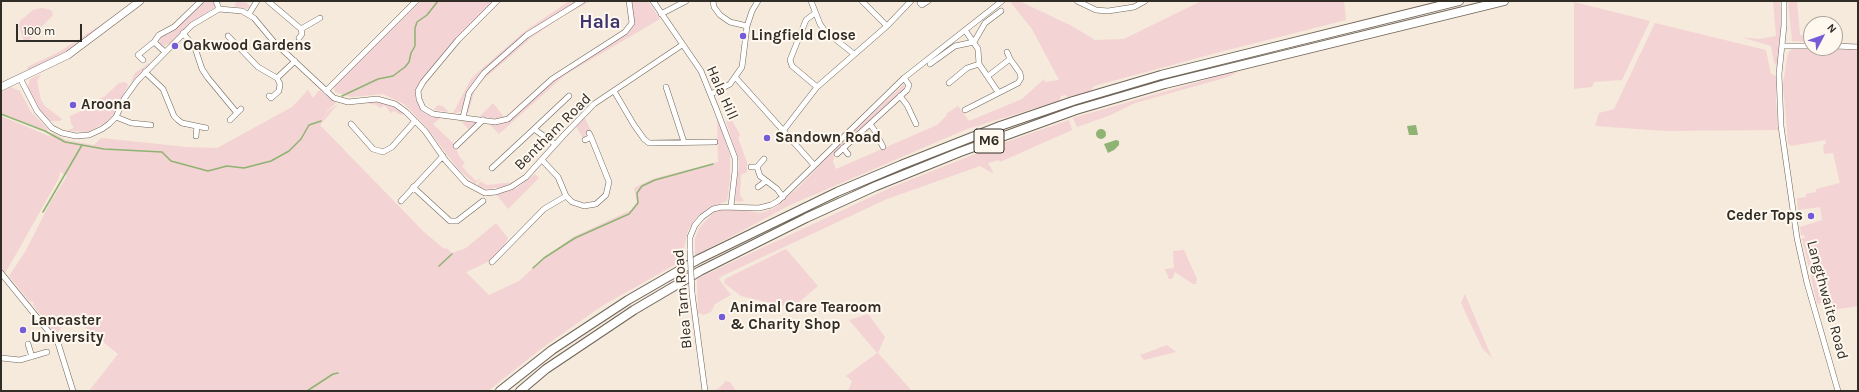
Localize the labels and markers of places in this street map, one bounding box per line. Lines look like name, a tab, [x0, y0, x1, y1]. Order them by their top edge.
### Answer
place label: Lingfield Close	[751, 27, 856, 45]
marker: Lingfield Close	[738, 31, 748, 41]
place label: Oakwood Gardens	[183, 37, 311, 55]
marker: Oakwood Gardens	[170, 41, 180, 51]
place label: Aroona	[81, 96, 131, 114]
marker: Aroona	[68, 100, 78, 110]
place label: Sandown Road	[775, 129, 881, 147]
marker: Sandown Road	[762, 133, 772, 143]
place label: Ceder Tops	[1727, 207, 1803, 225]
marker: Ceder Tops	[1806, 211, 1816, 221]
place label: Animal Care Tearoom & Charity Shop	[730, 299, 881, 334]
place label: Lancaster University	[31, 312, 104, 347]
marker: Animal Care Tearoom & Charity Shop	[717, 312, 727, 322]
marker: Lancaster University	[18, 325, 28, 335]

